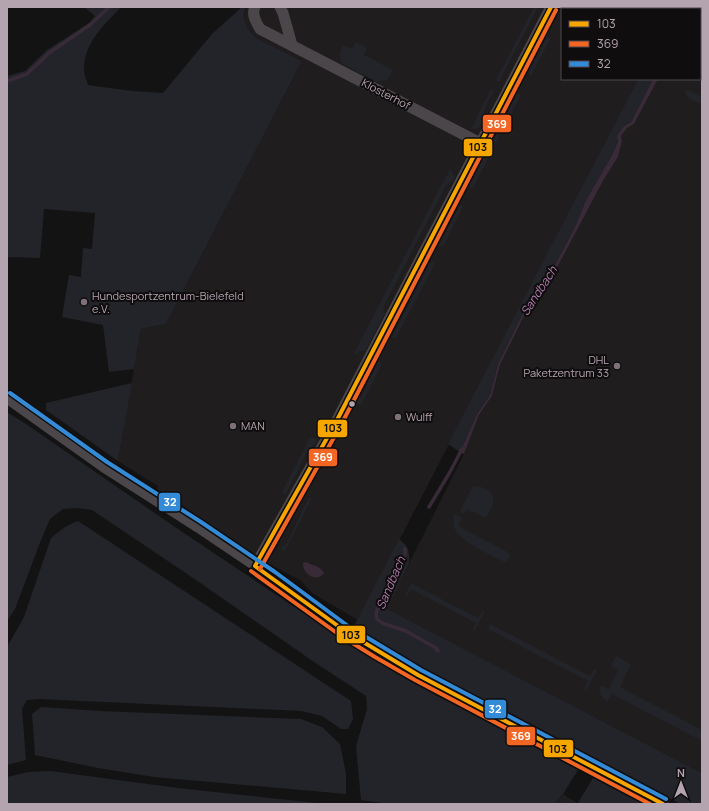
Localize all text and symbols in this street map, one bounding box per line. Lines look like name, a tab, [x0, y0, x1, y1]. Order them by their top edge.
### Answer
legend	[561, 8, 701, 80]
text: 103	[597, 15, 616, 32]
text: 369	[597, 35, 618, 52]
text: 32	[597, 55, 611, 72]
street label: Klosterhof	[359, 75, 413, 113]
line badge: 369	[482, 114, 512, 133]
text: 369	[487, 116, 507, 131]
line badge: 103	[463, 138, 493, 157]
text: 103	[469, 139, 487, 154]
water label: Sandbach	[516, 262, 561, 319]
place label: Hundesportzentrum-Bielefeld e.V.	[92, 288, 244, 316]
marker: Hundesportzentrum-Bielefeld e.V.	[79, 297, 89, 307]
place label: DHL Paketzentrum 33	[524, 352, 609, 380]
marker: DHL Paketzentrum 33	[612, 361, 622, 371]
unlabelled marker	[347, 399, 357, 409]
place label: Wulff	[406, 409, 433, 424]
marker: Wulff	[393, 412, 403, 422]
place label: MAN	[241, 418, 265, 433]
line badge: 103	[317, 419, 348, 438]
text: 103	[324, 420, 342, 435]
marker: MAN	[228, 421, 238, 431]
line badge: 369	[308, 448, 338, 467]
text: 369	[313, 449, 333, 464]
line badge: 32	[158, 492, 181, 512]
text: 32	[164, 494, 176, 509]
water label: Sandbach	[372, 553, 410, 612]
line badge: 103	[336, 625, 366, 644]
text: 103	[342, 627, 360, 642]
line badge: 32	[484, 699, 507, 719]
text: 32	[489, 701, 501, 716]
line badge: 369	[506, 726, 536, 746]
text: 369	[511, 728, 531, 743]
line badge: 103	[543, 739, 574, 758]
text: 103	[549, 741, 567, 756]
north arrow	[661, 763, 701, 803]
text: N	[677, 765, 685, 780]

